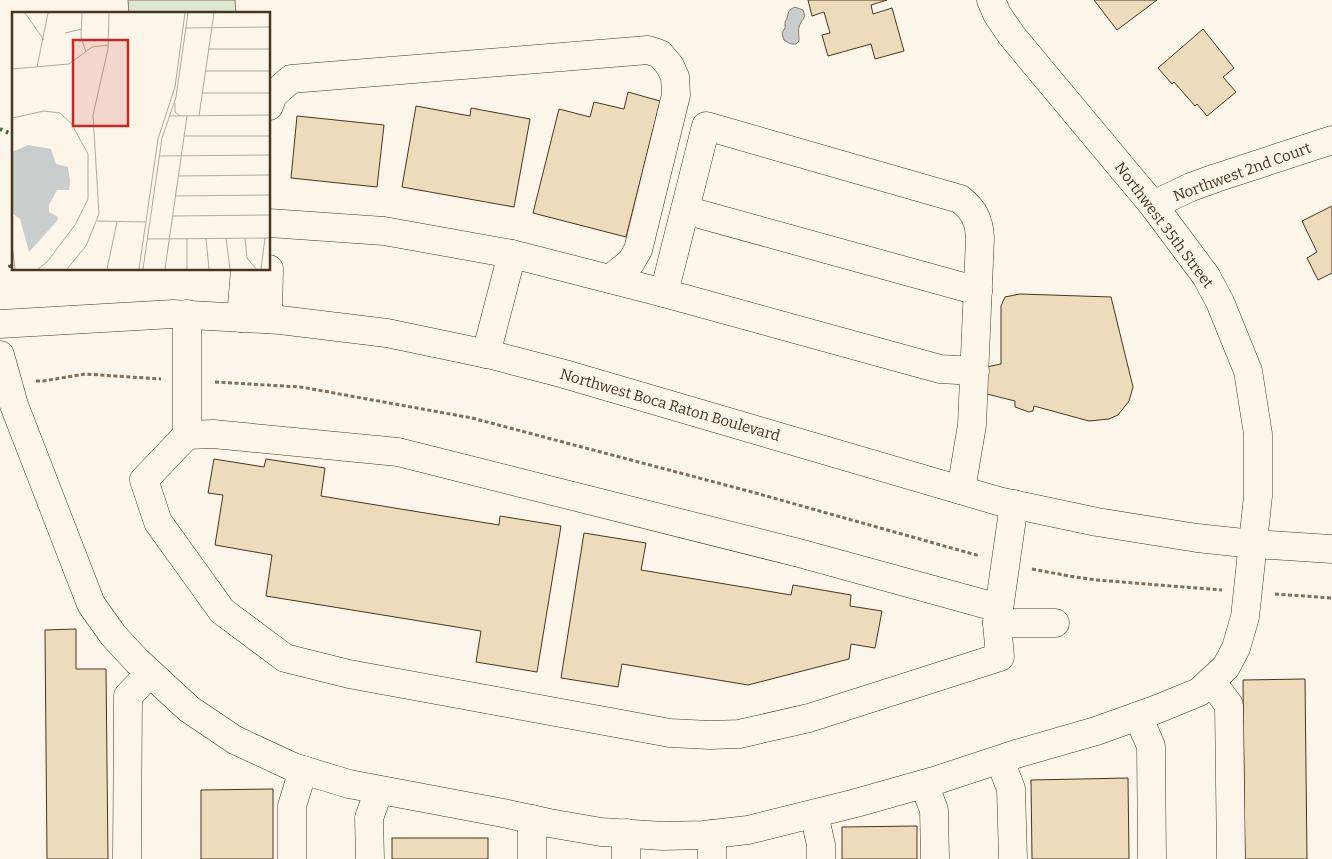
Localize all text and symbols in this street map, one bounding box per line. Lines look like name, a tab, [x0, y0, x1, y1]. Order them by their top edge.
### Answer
inset map	[12, 12, 270, 270]
street label: Northwest 2nd Court	[1171, 138, 1314, 205]
street label: Northwest 35th Street	[1111, 158, 1218, 292]
street label: Northwest Boca Raton Boulevard	[558, 365, 782, 445]

